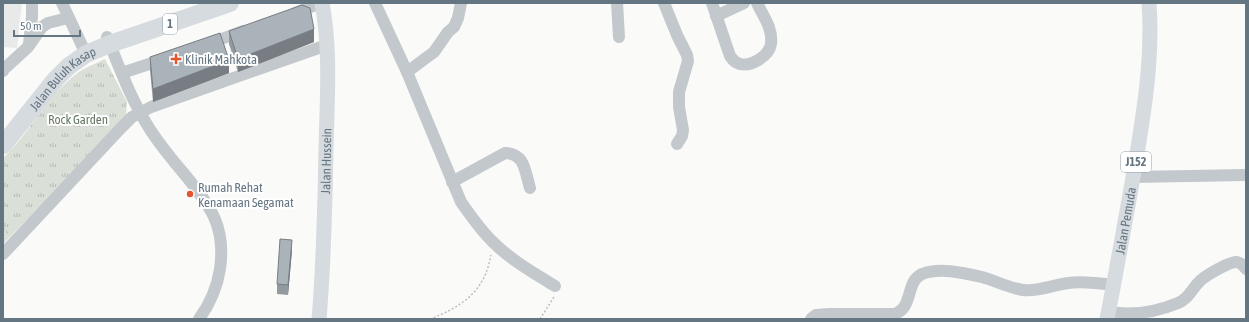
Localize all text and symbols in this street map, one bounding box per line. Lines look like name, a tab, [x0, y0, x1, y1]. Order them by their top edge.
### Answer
scale bar	[14, 12, 80, 38]
road number: 1	[163, 14, 177, 34]
text: 50 m	[20, 19, 42, 33]
street label: Jalan Buluh Kasap	[26, 43, 98, 113]
place label: Klinik Mahkota	[185, 52, 257, 67]
marker: Klinik Mahkota	[170, 53, 182, 65]
park label: Rock Garden	[48, 112, 108, 127]
street label: Jalan Hussein	[318, 128, 334, 194]
road number: J152	[1121, 152, 1151, 172]
place label: Rumah Rehat Kenamaan Segamat	[198, 180, 294, 210]
street label: Jalan Pemuda	[1112, 186, 1139, 255]
marker: Rumah Rehat Kenamaan Segamat	[185, 189, 195, 199]

